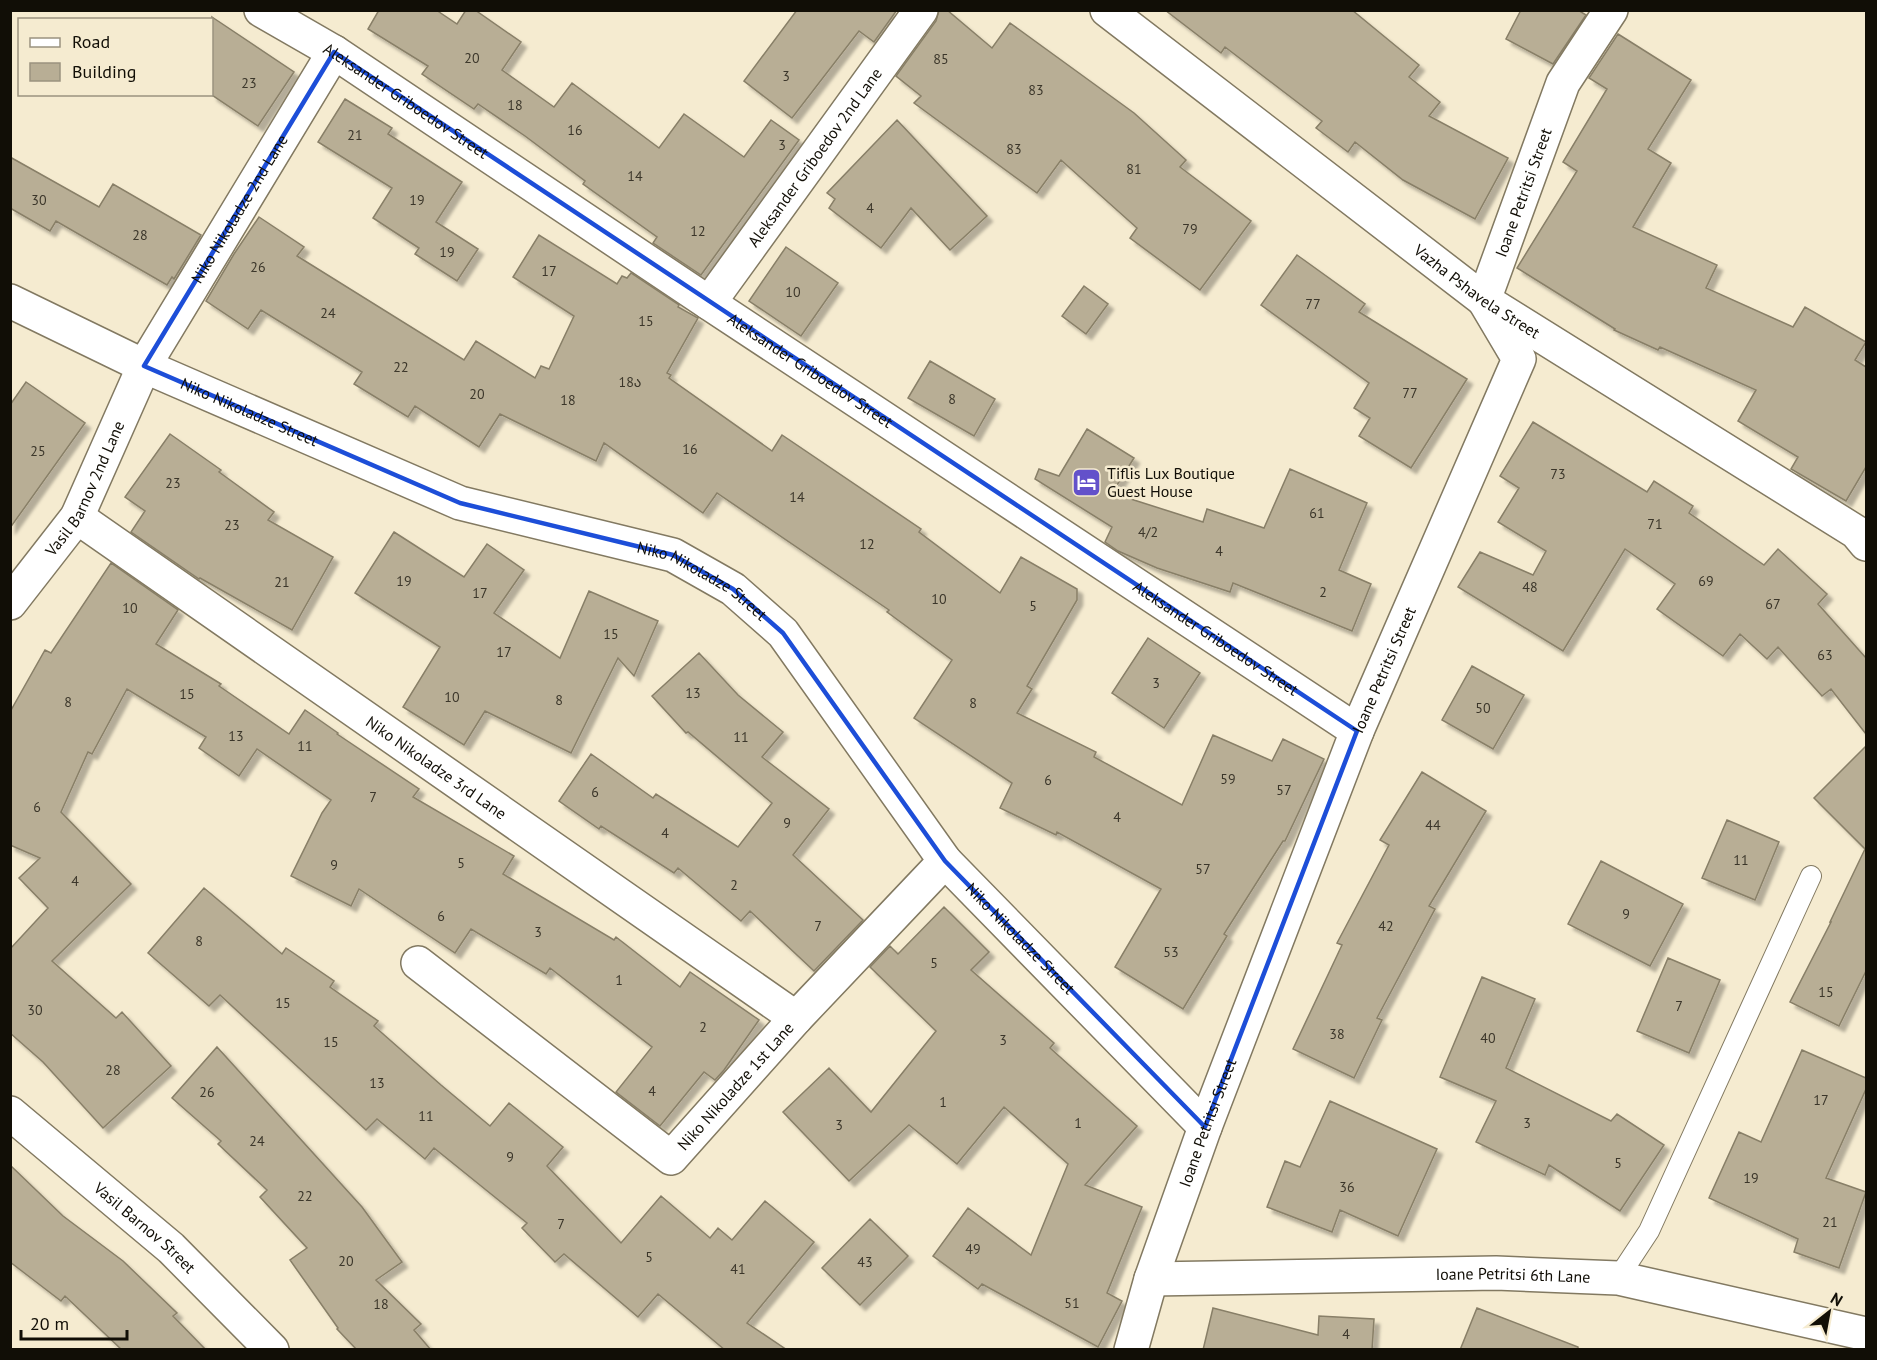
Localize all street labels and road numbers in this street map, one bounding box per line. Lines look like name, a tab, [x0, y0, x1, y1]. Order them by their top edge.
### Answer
street label: Aleksander Griboedov Street	[320, 38, 493, 163]
street label: Aleksander Griboedov 2nd Lane	[743, 64, 886, 251]
street label: Ioane Petritsi Street	[1491, 125, 1556, 260]
street label: Niko Nikoladze 2nd Lane	[187, 131, 292, 287]
street label: Vazha Pshavela Street	[1409, 239, 1544, 343]
street label: Aleksander Griboedov Street	[724, 308, 897, 432]
street label: Niko Nikoladze Street	[178, 373, 322, 451]
street label: Vasil Barnov 2nd Lane	[40, 418, 128, 561]
street label: Niko Nikoladze Street	[635, 537, 772, 625]
street label: Aleksander Griboedov Street	[1129, 576, 1303, 700]
street label: Ioane Petritsi Street	[1347, 603, 1420, 736]
street label: Niko Nikoladze 3rd Lane	[362, 711, 511, 823]
street label: Niko Nikoladze Street	[962, 878, 1080, 999]
street label: Niko Nikoladze 1st Lane	[673, 1018, 798, 1154]
street label: Ioane Petritsi Street	[1175, 1055, 1241, 1190]
street label: Vasil Barnov Street	[89, 1177, 200, 1278]
street label: Ioane Petritsi 6th Lane	[1435, 1263, 1591, 1287]

